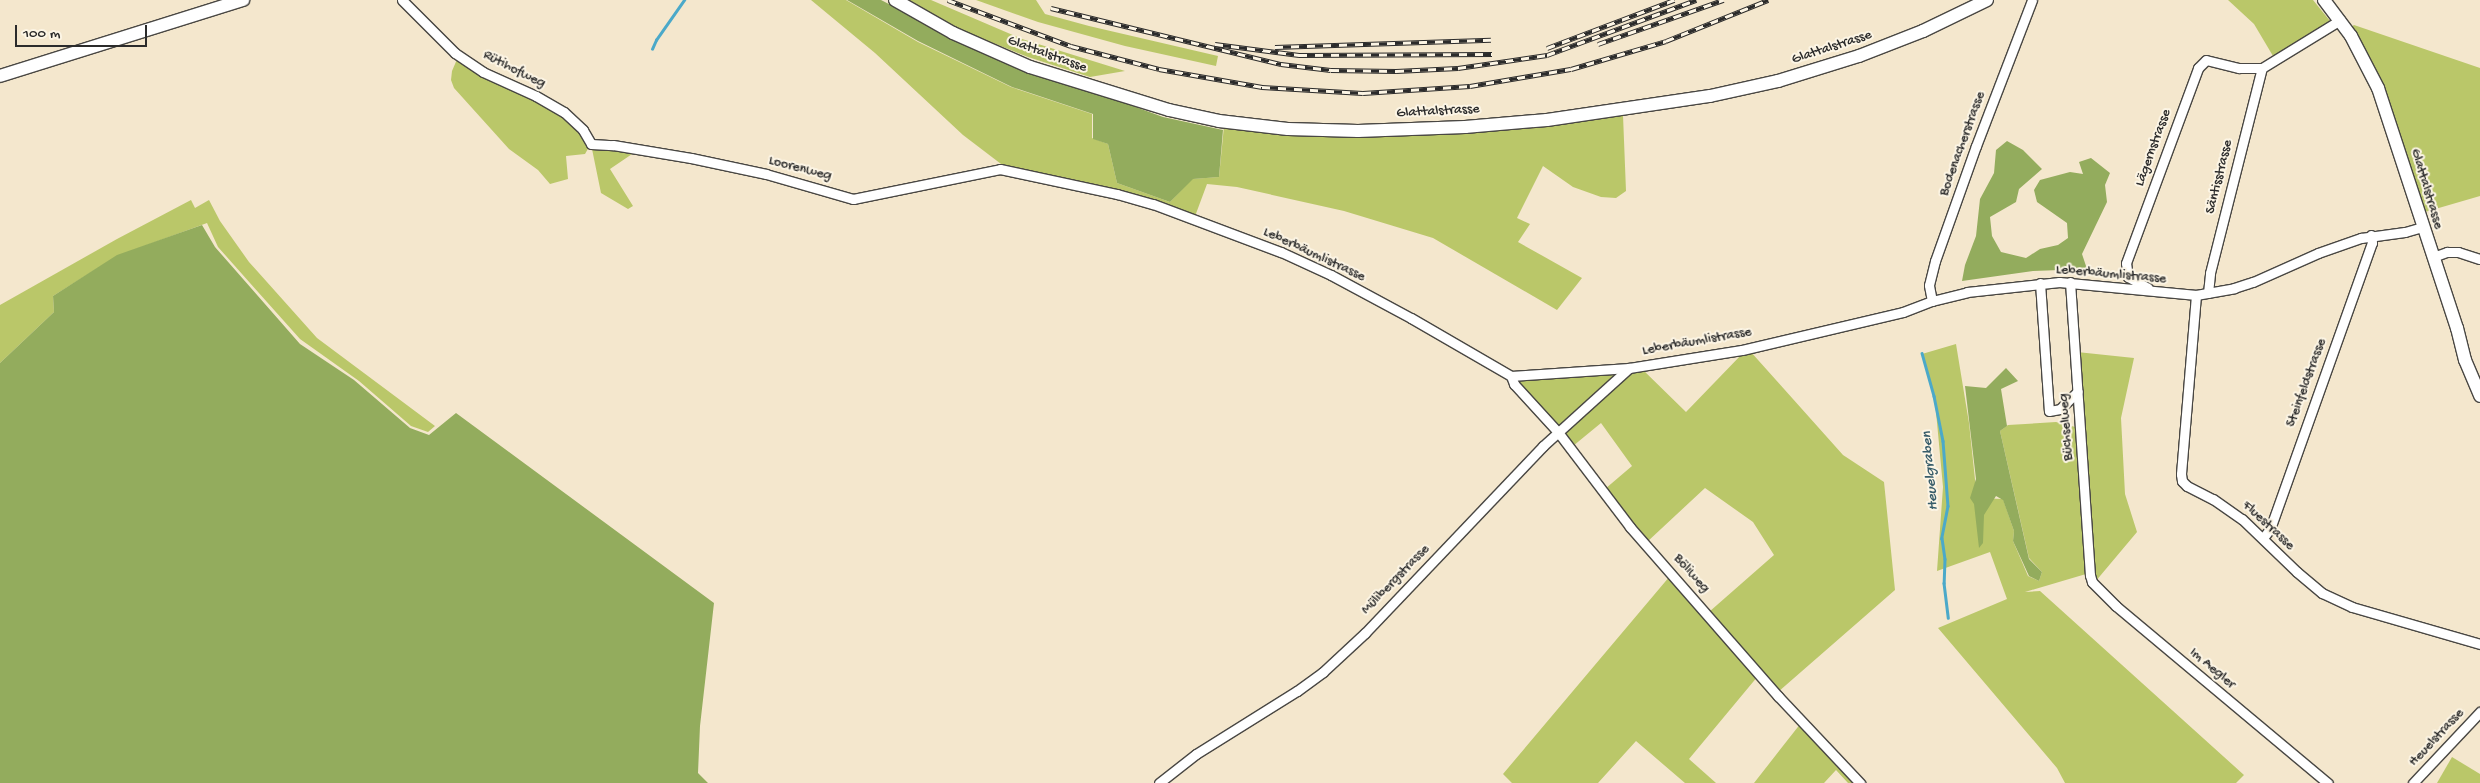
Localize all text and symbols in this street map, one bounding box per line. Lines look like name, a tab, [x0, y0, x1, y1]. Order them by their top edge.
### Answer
scale bar	[18, 15, 150, 47]
text: 100 m	[23, 25, 60, 43]
street label: Glattalstrasse	[1790, 27, 1874, 69]
street label: Glattalstrasse	[1005, 33, 1089, 77]
street label: Rütihofweg	[480, 47, 548, 93]
street label: Bodenacherstrasse	[1936, 90, 1990, 198]
street label: Glattalstrasse	[1396, 101, 1480, 123]
street label: Lägernstrasse	[2132, 107, 2176, 189]
street label: Säntisstrasse	[2203, 138, 2237, 216]
street label: Glattalstrasse	[2406, 147, 2446, 231]
street label: Loorenweg	[767, 153, 833, 185]
street label: Leberbäumlistrasse	[1260, 224, 1368, 286]
street label: Leberbäumlistrasse	[2055, 262, 2167, 288]
street label: Leberbäumlistrasse	[1641, 324, 1753, 360]
street label: Steinfeldstrasse	[2283, 336, 2331, 430]
street label: Büchselweg	[2056, 393, 2078, 461]
water label: Heuelgraben	[1919, 431, 1943, 511]
street label: Fluestrasse	[2238, 498, 2298, 554]
street label: Mülibergstrasse	[1358, 541, 1434, 619]
street label: Böliweg	[1669, 551, 1713, 597]
street label: Im Aegler	[2185, 645, 2239, 693]
street label: Heuelstrasse	[2406, 705, 2468, 771]

